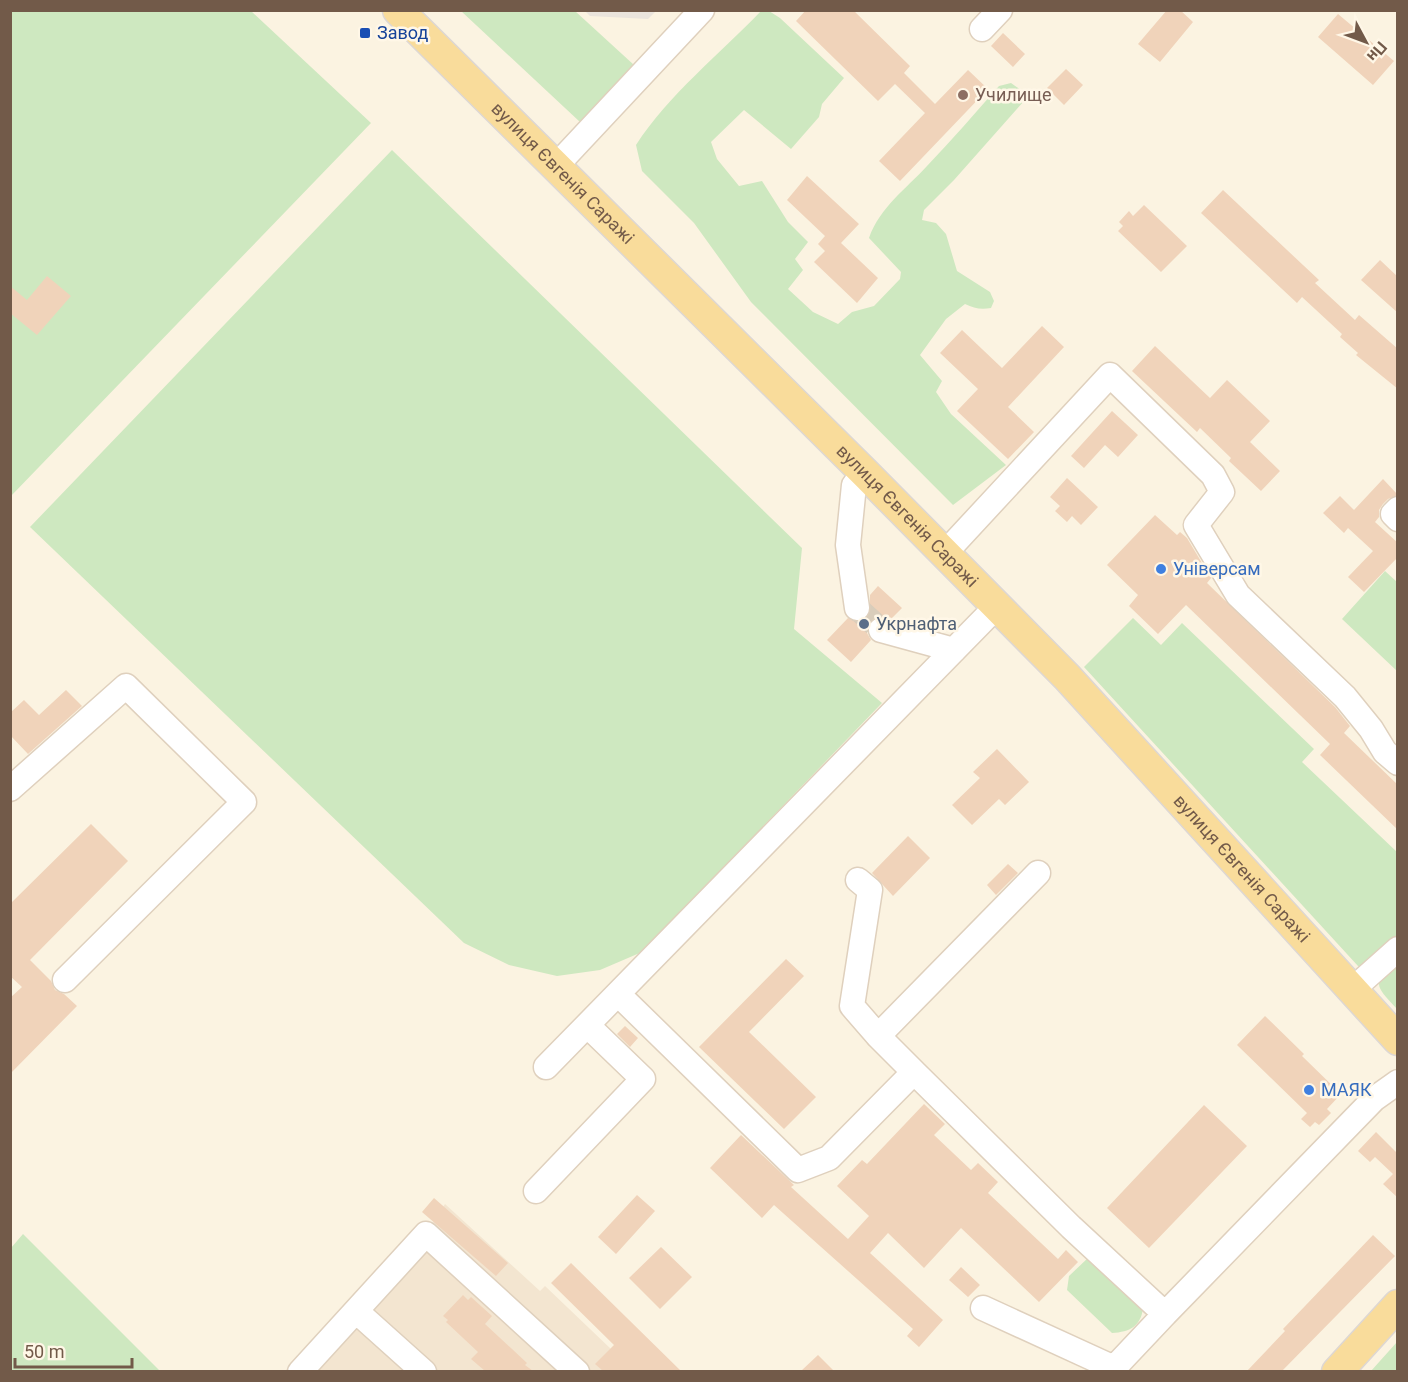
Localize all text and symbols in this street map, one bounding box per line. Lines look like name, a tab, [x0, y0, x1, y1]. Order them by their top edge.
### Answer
north arrow	[1336, 12, 1396, 72]
place label: Завод	[377, 22, 428, 43]
marker: Завод	[358, 26, 372, 40]
text: Пн	[1363, 38, 1391, 65]
place label: Училище	[975, 84, 1052, 105]
marker: Училище	[956, 88, 970, 102]
street label: вулиця Євгенія Саражі	[487, 98, 639, 248]
street label: вулиця Євгенія Саражі	[833, 440, 983, 591]
place label: Універсам	[1173, 558, 1261, 579]
marker: Універсам	[1154, 562, 1168, 576]
place label: Укрнафта	[876, 613, 957, 634]
marker: Укрнафта	[857, 617, 871, 631]
street label: вулиця Євгенія Саражі	[1169, 790, 1315, 946]
place label: МАЯК	[1321, 1079, 1372, 1100]
marker: МАЯК	[1302, 1083, 1316, 1097]
scale bar	[15, 1331, 132, 1369]
text: 50 m	[24, 1341, 64, 1362]

